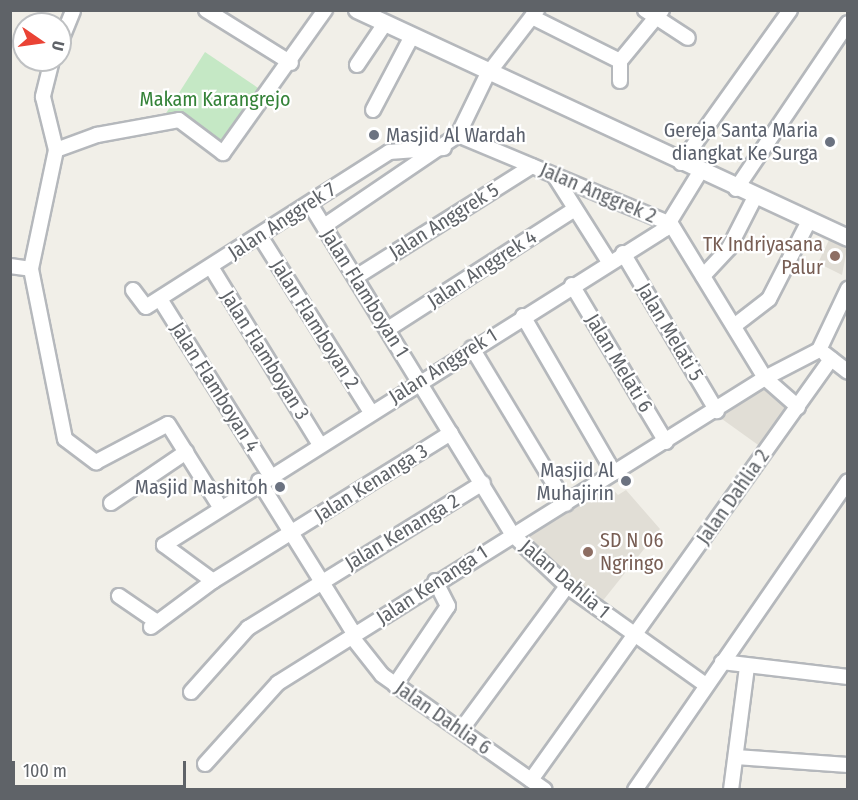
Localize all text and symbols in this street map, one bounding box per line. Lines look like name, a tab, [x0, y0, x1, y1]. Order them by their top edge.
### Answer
north arrow	[12, 12, 72, 72]
text: U	[48, 39, 68, 52]
park label: Makam Karangrejo	[139, 87, 291, 111]
place label: Gereja Santa Maria diangkat Ke Surga	[664, 118, 818, 165]
place label: Masjid Al Wardah	[386, 123, 526, 147]
marker: Masjid Al Wardah	[367, 128, 381, 142]
marker: Gereja Santa Maria diangkat Ke Surga	[823, 135, 837, 149]
street label: Jalan Anggrek 2	[536, 158, 660, 228]
street label: Jalan Anggrek 7	[224, 177, 340, 265]
street label: Jalan Anggrek 5	[385, 178, 503, 264]
street label: Jalan Flamboyan 1	[316, 224, 414, 362]
street label: Jalan Anggrek 4	[423, 225, 541, 313]
place label: TK Indriyasana Palur	[703, 232, 823, 279]
marker: TK Indriyasana Palur	[828, 249, 842, 263]
street label: Jalan Flamboyan 2	[266, 255, 364, 393]
street label: Jalan Melati 5	[631, 279, 709, 385]
street label: Jalan Flamboyan 3	[216, 286, 314, 424]
street label: Jalan Melati 6	[580, 309, 658, 417]
street label: Jalan Flamboyan 4	[165, 318, 265, 456]
street label: Jalan Anggrek 1	[384, 323, 502, 409]
street label: Jalan Kenanga 3	[310, 439, 432, 527]
street label: Jalan Dahlia 2	[691, 445, 775, 549]
place label: Masjid Al Muhajirin	[537, 458, 614, 505]
marker: Masjid Al Muhajirin	[619, 474, 633, 488]
place label: Masjid Mashitoh	[135, 475, 268, 499]
marker: Masjid Mashitoh	[273, 480, 287, 494]
street label: Jalan Kenanga 2	[341, 489, 463, 575]
place label: SD N 06 Ngringo	[600, 528, 664, 575]
street label: Jalan Dahlia 1	[515, 535, 615, 623]
street label: Jalan Kenanga 1	[372, 540, 492, 630]
marker: SD N 06 Ngringo	[581, 545, 595, 559]
street label: Jalan Dahlia 6	[390, 676, 496, 760]
scale bar	[15, 749, 189, 787]
text: 100 m	[23, 760, 67, 782]

